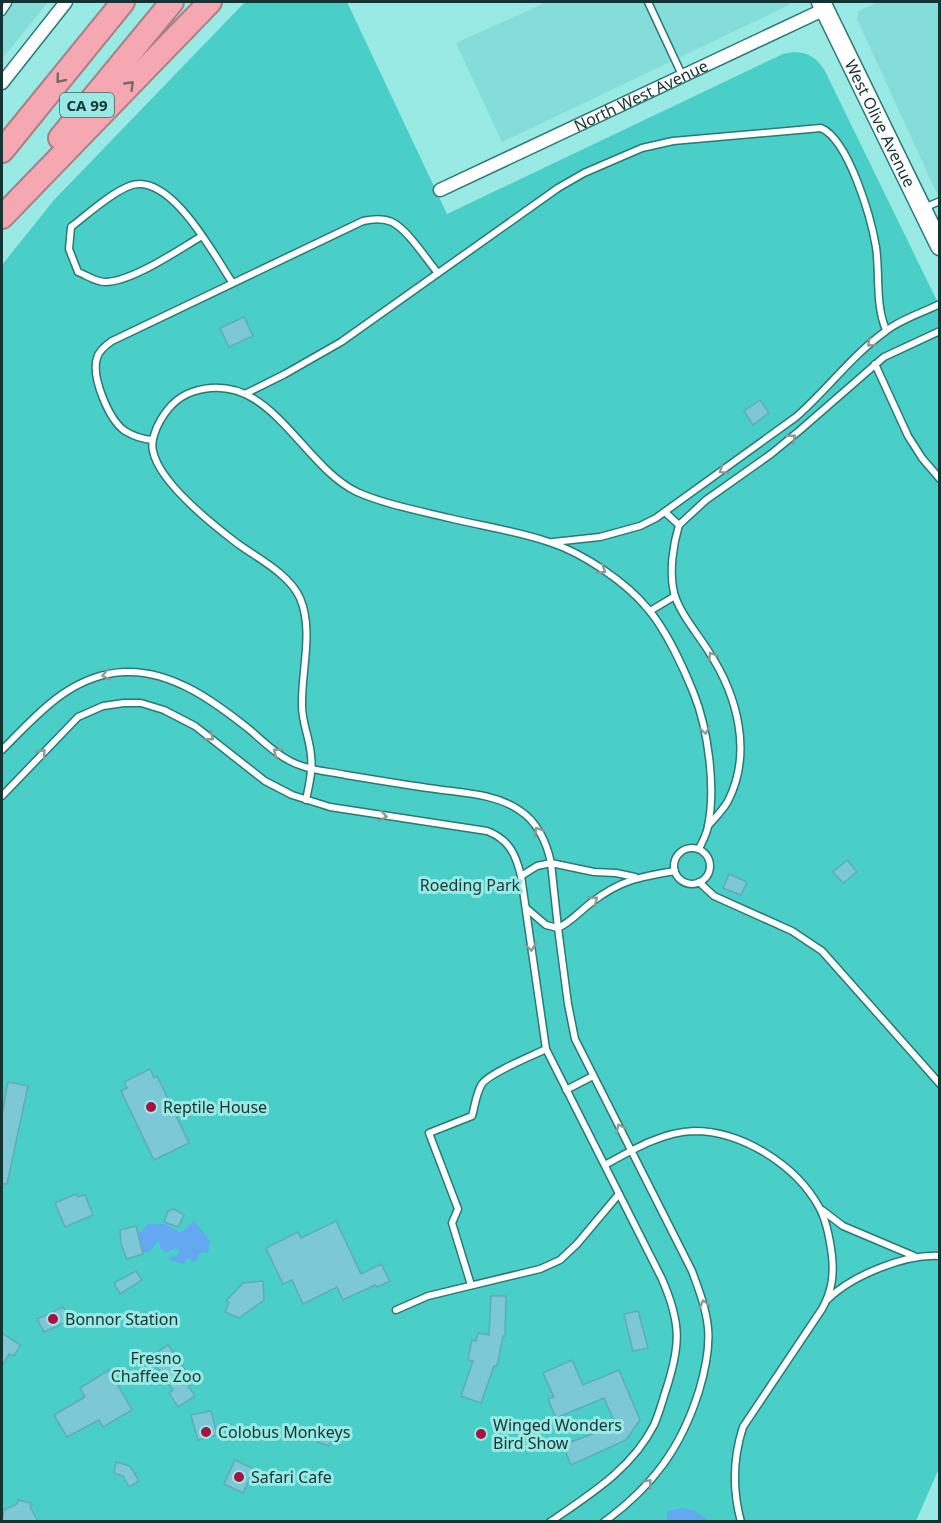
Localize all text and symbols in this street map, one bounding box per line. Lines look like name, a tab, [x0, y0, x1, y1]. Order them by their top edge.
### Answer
street label: North West Avenue	[570, 55, 712, 137]
street label: West Olive Avenue	[840, 56, 921, 191]
one-way arrow	[56, 73, 67, 84]
one-way arrow	[122, 81, 133, 92]
road number: CA 99	[60, 93, 114, 117]
one-way arrow	[867, 336, 878, 347]
one-way arrow	[785, 434, 796, 445]
one-way arrow	[719, 463, 730, 474]
one-way arrow	[596, 563, 606, 575]
one-way arrow	[707, 652, 719, 662]
one-way arrow	[102, 668, 112, 681]
one-way arrow	[698, 725, 711, 735]
one-way arrow	[203, 730, 214, 741]
one-way arrow	[273, 748, 284, 759]
one-way arrow	[34, 750, 45, 761]
one-way arrow	[379, 809, 388, 821]
one-way arrow	[534, 826, 545, 837]
park label: Roeding Park	[420, 874, 521, 896]
one-way arrow	[588, 896, 599, 907]
one-way arrow	[524, 943, 536, 952]
place label: Reptile House	[163, 1096, 267, 1118]
marker: Reptile House	[144, 1100, 158, 1114]
one-way arrow	[616, 1124, 627, 1135]
one-way arrow	[698, 1299, 711, 1309]
place label: Bonnor Station	[65, 1308, 178, 1330]
marker: Bonnor Station	[46, 1312, 60, 1326]
park label: Fresno Chaffee Zoo	[111, 1347, 201, 1387]
place label: Winged Wonders Bird Show	[493, 1414, 622, 1454]
place label: Colobus Monkeys	[218, 1421, 350, 1443]
marker: Colobus Monkeys	[199, 1425, 213, 1439]
marker: Winged Wonders Bird Show	[474, 1427, 488, 1441]
place label: Safari Cafe	[251, 1466, 332, 1488]
marker: Safari Cafe	[232, 1470, 246, 1484]
one-way arrow	[641, 1479, 652, 1490]

